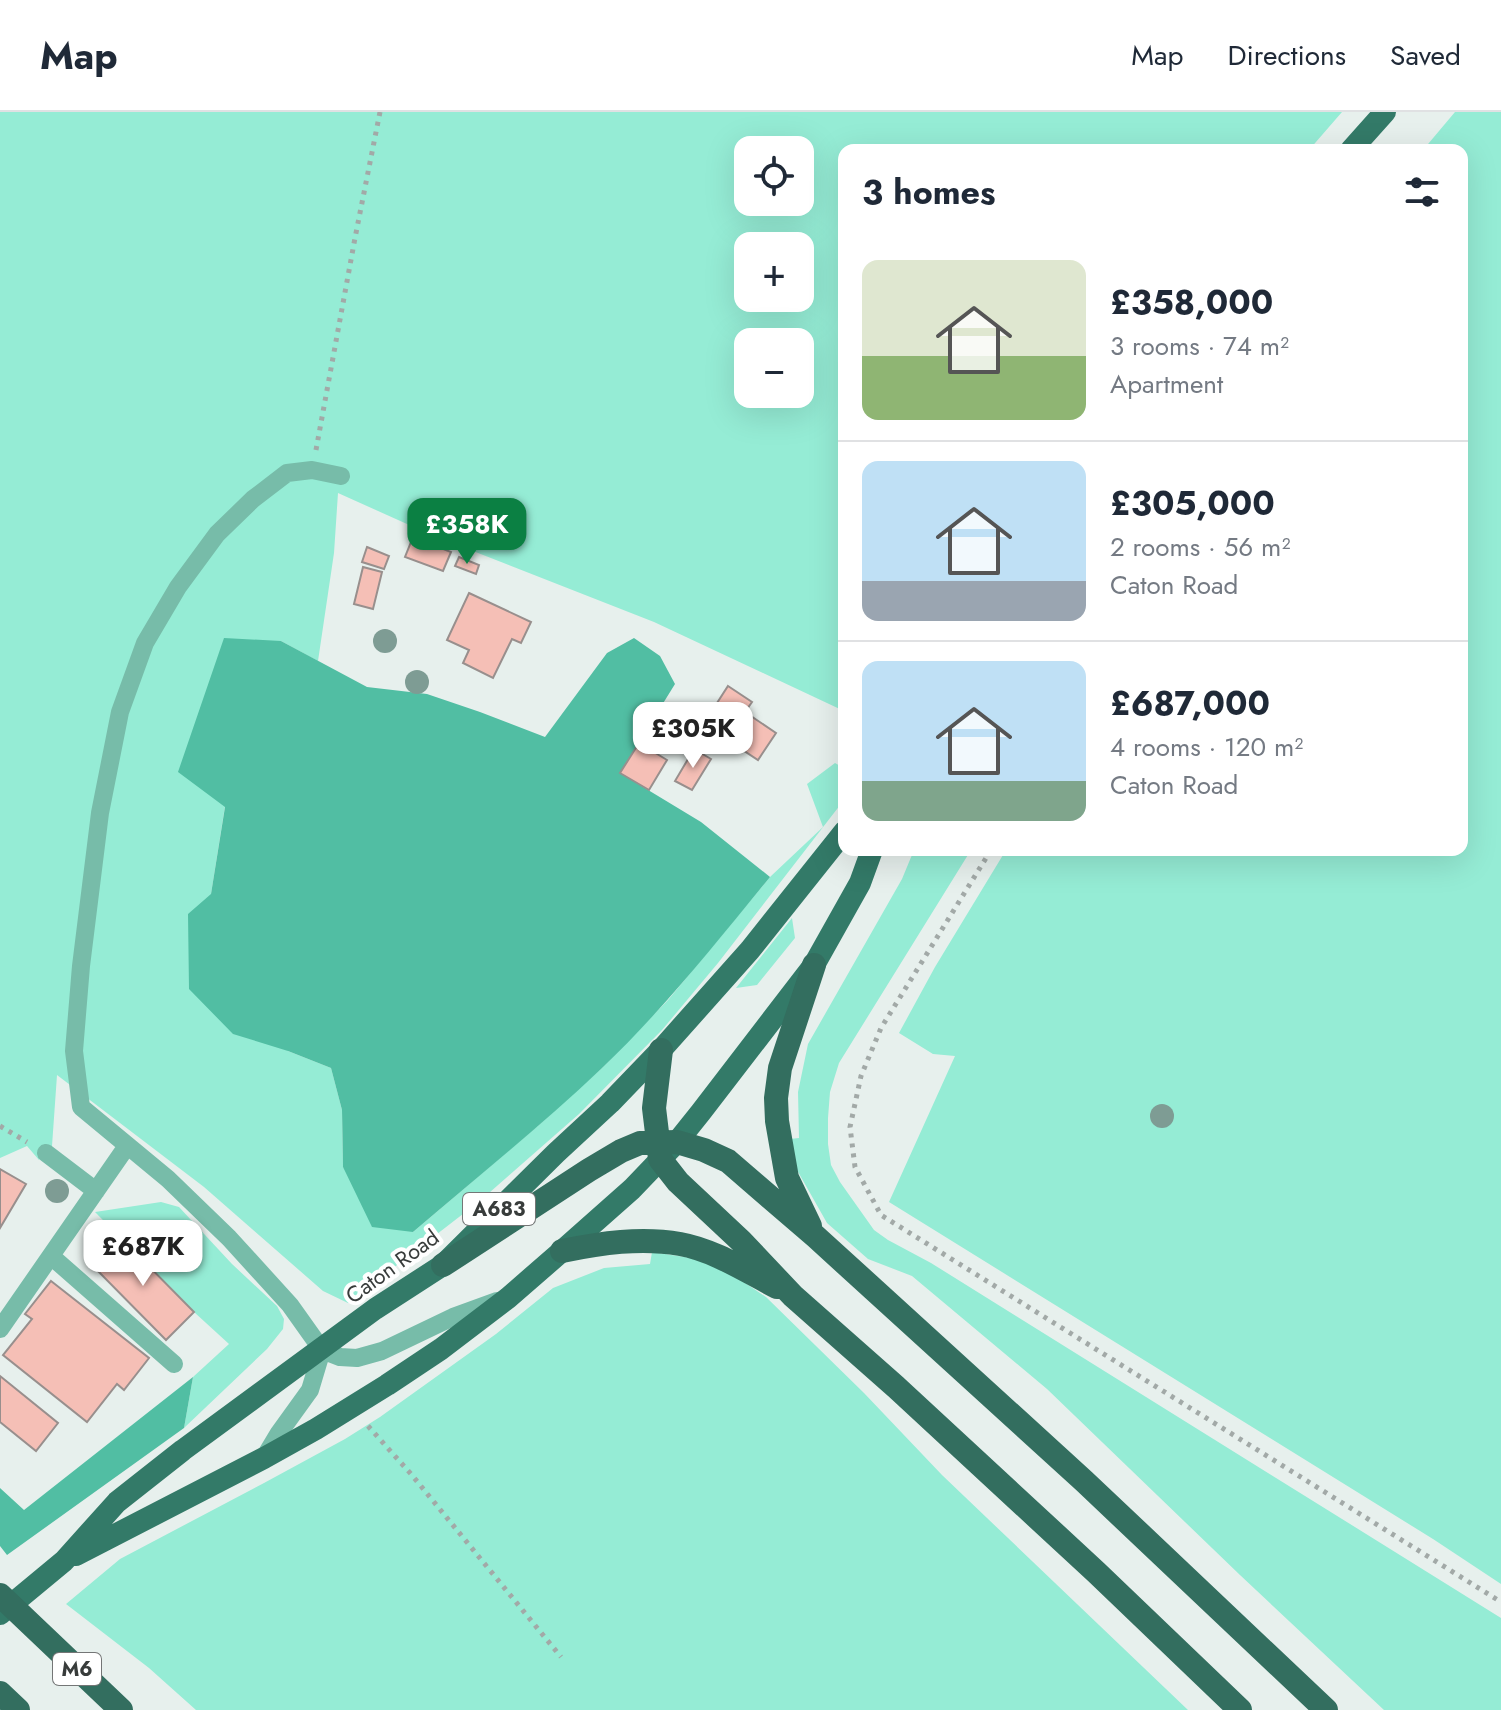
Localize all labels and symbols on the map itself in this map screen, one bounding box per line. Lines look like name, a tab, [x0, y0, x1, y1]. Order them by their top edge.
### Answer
pin: £358K	[411, 498, 523, 566]
pin: £305K	[637, 702, 749, 770]
road number: A683	[463, 1193, 535, 1225]
pin: £687K	[87, 1220, 199, 1288]
street label: Caton Road	[339, 1221, 445, 1311]
road number: M6	[53, 1653, 101, 1685]

